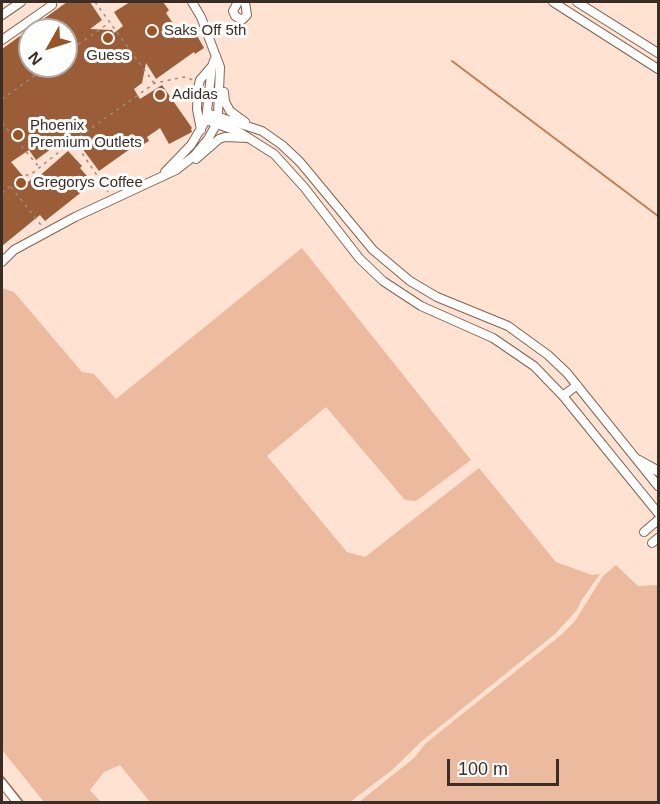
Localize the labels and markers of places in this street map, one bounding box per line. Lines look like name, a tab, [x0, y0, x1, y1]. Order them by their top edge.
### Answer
place label: Saks Off 5th	[164, 22, 246, 40]
marker: Saks Off 5th	[145, 24, 159, 38]
marker: Guess	[101, 31, 115, 45]
place label: Guess	[86, 47, 130, 65]
place label: Adidas	[172, 86, 218, 104]
marker: Adidas	[153, 88, 167, 102]
place label: Phoenix Premium Outlets	[30, 117, 142, 152]
marker: Phoenix Premium Outlets	[11, 128, 25, 142]
place label: Gregorys Coffee	[33, 174, 143, 192]
marker: Gregorys Coffee	[14, 176, 28, 190]

